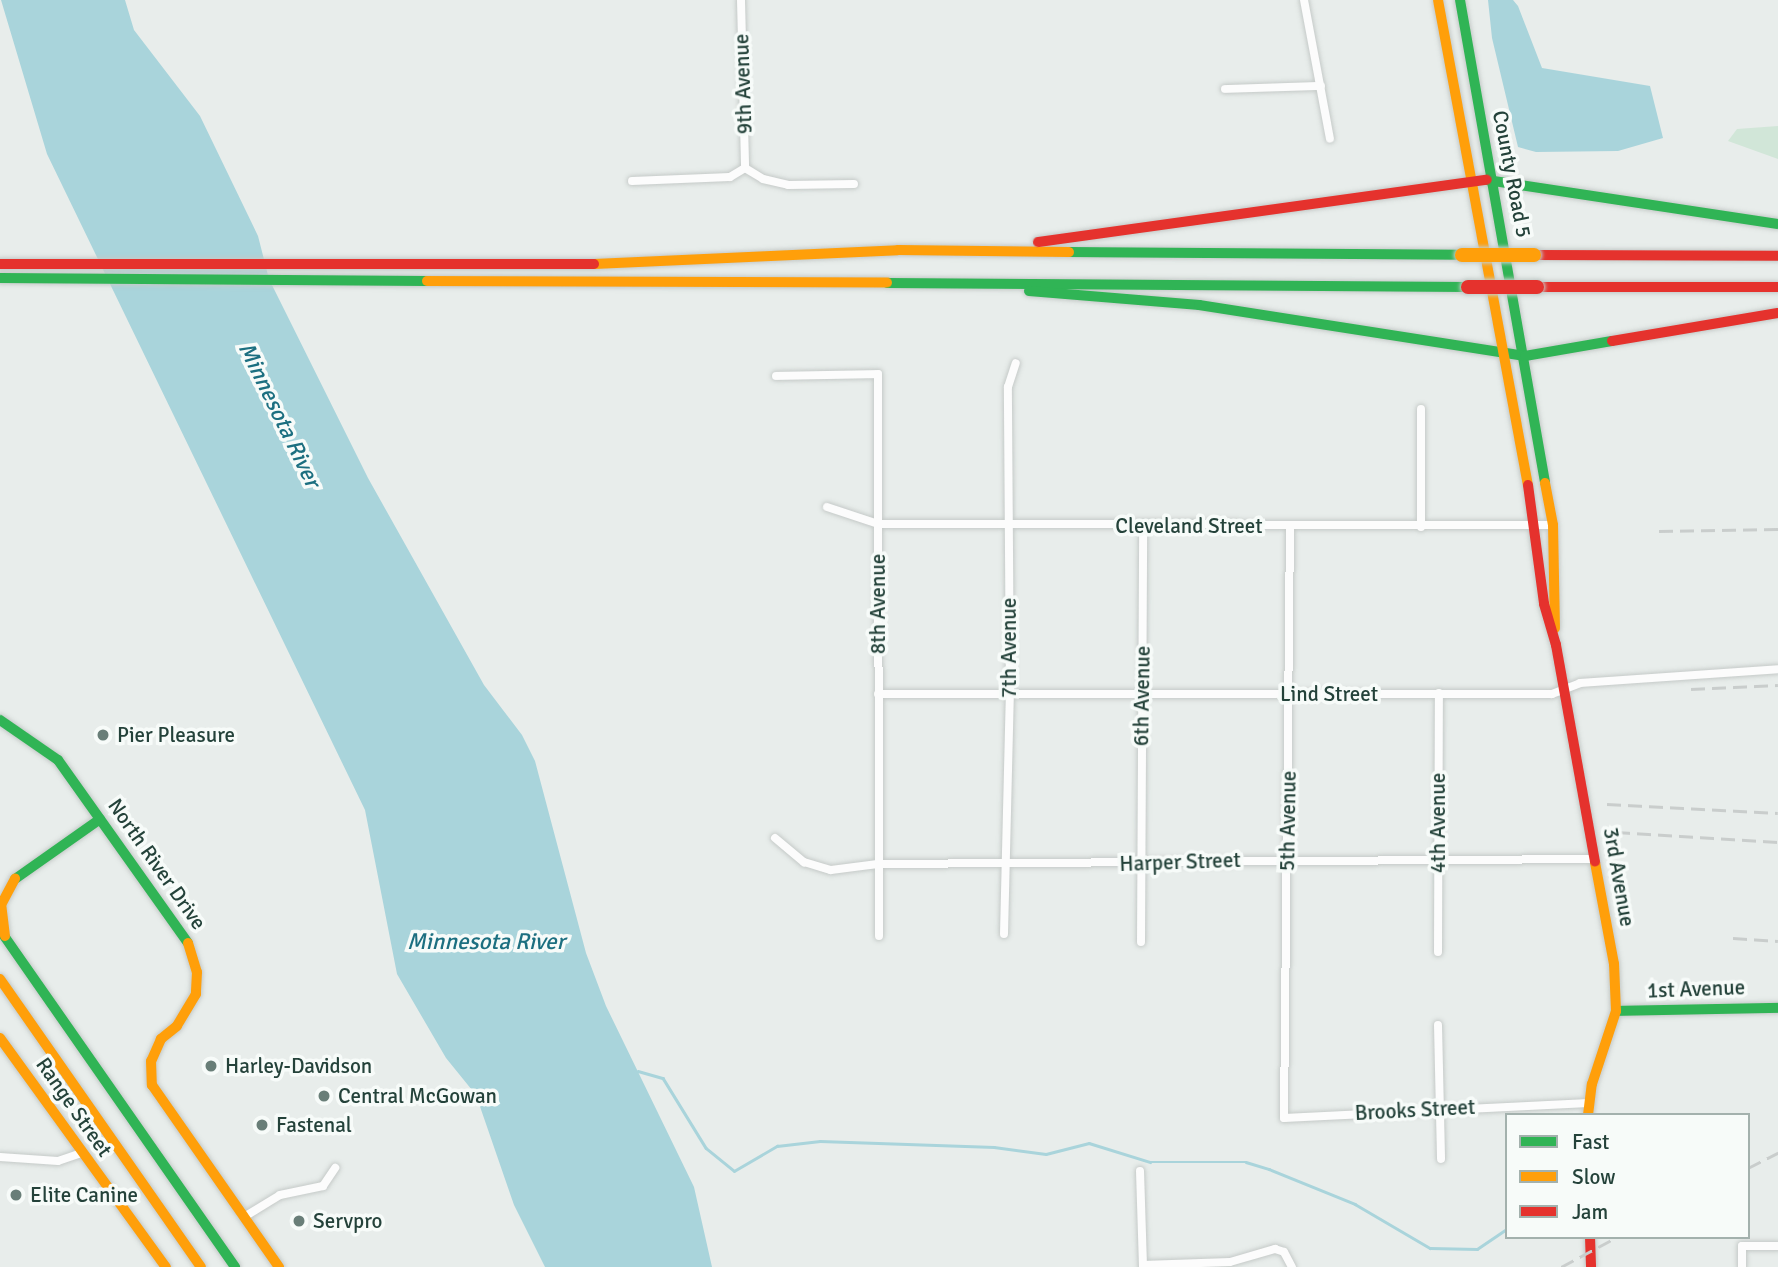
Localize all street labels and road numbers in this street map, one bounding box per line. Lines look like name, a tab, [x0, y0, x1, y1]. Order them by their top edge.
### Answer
street label: 9th Avenue	[729, 33, 757, 135]
street label: County Road 5	[1487, 108, 1537, 240]
street label: Cleveland Street	[1115, 513, 1263, 539]
street label: 8th Avenue	[865, 554, 891, 654]
street label: 7th Avenue	[996, 598, 1022, 698]
street label: 6th Avenue	[1129, 646, 1155, 746]
street label: Lind Street	[1280, 681, 1378, 707]
street label: 5th Avenue	[1275, 771, 1301, 871]
street label: 4th Avenue	[1425, 773, 1451, 873]
street label: North River Drive	[103, 794, 211, 934]
street label: 3rd Avenue	[1598, 825, 1640, 929]
street label: Harper Street	[1119, 847, 1241, 877]
street label: 1st Avenue	[1646, 975, 1746, 1003]
street label: Range Street	[31, 1052, 117, 1162]
street label: Brooks Street	[1354, 1094, 1476, 1126]

